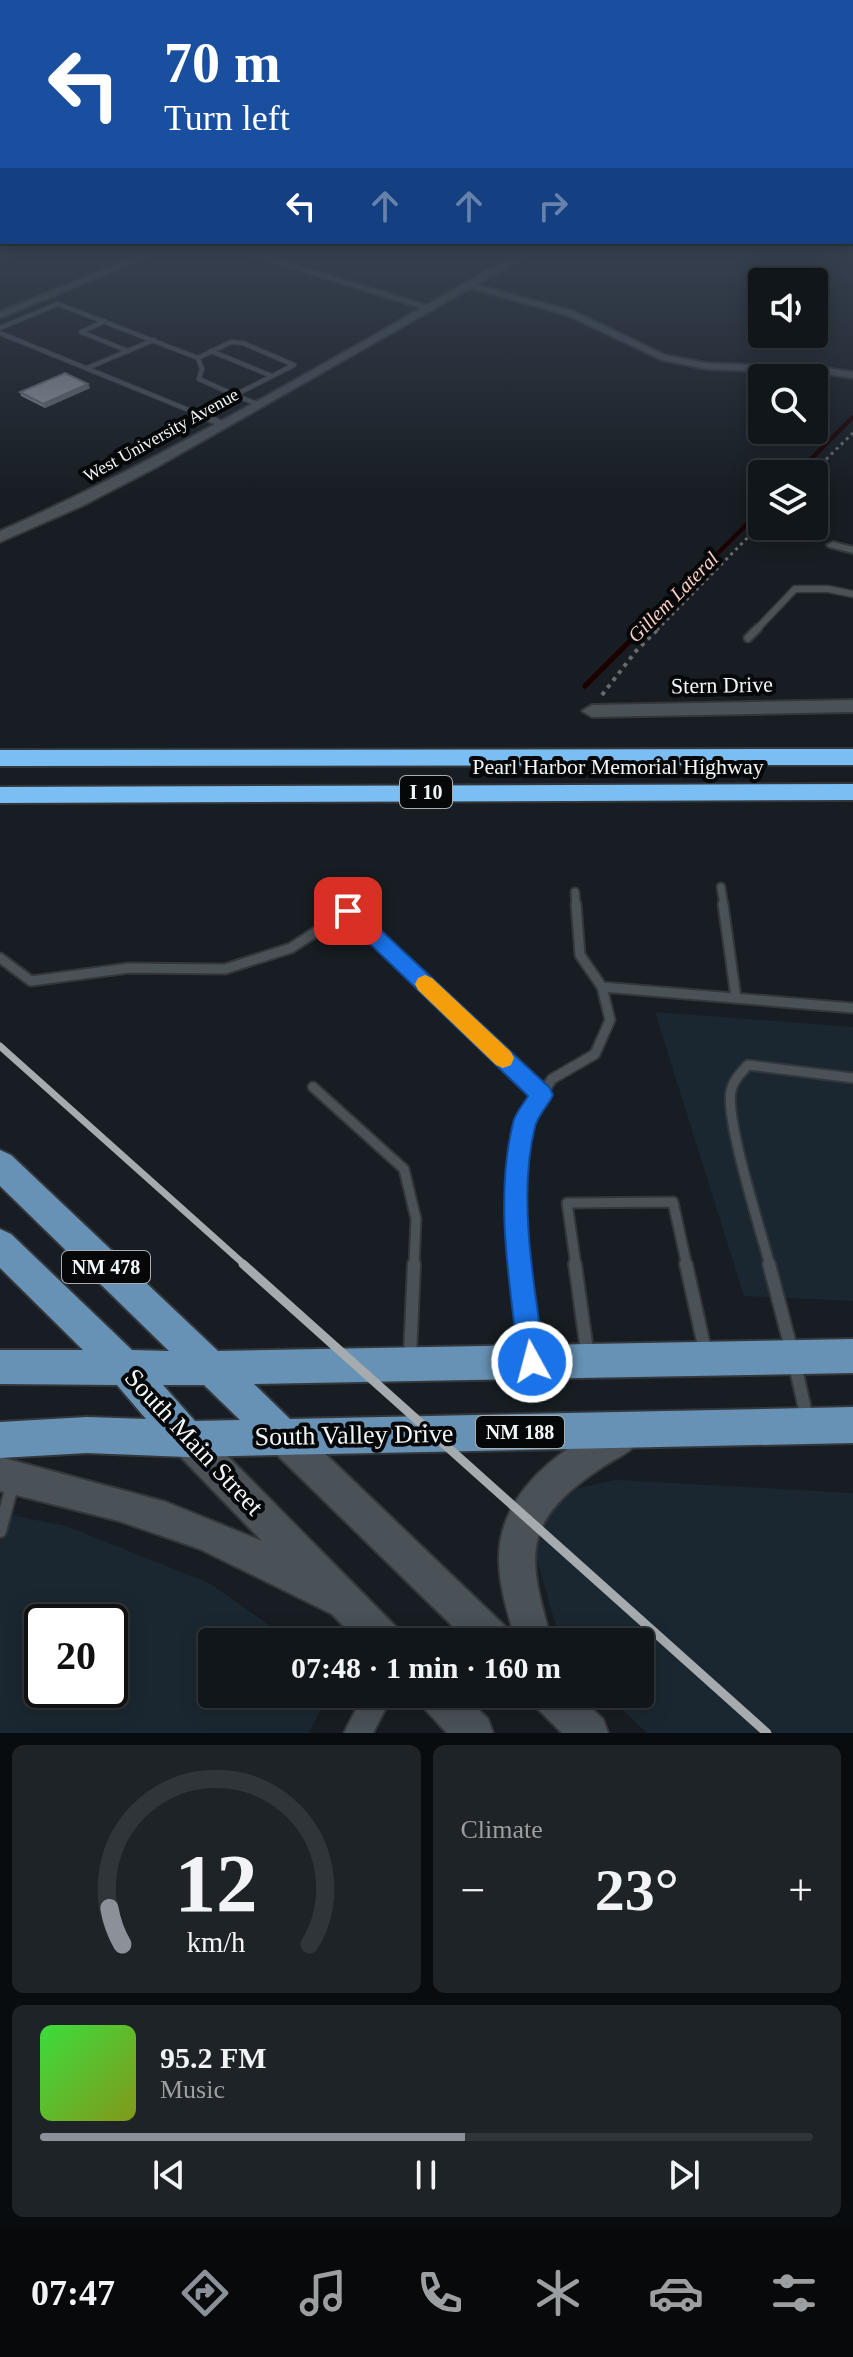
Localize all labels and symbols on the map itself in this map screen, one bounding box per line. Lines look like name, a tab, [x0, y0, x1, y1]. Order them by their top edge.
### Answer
street label: West University Avenue	[80, 384, 242, 486]
water label: Gillem Lateral	[623, 547, 723, 647]
street label: Stern Drive	[671, 672, 773, 698]
street label: Pearl Harbor Memorial Highway	[472, 754, 764, 779]
road number: I 10	[400, 776, 452, 808]
pin	[314, 877, 382, 945]
road number: NM 478	[62, 1251, 150, 1283]
position arrow	[490, 1320, 574, 1404]
street label: South Main Street	[119, 1363, 270, 1522]
road number: NM 188	[476, 1416, 564, 1448]
street label: South Valley Drive	[254, 1419, 454, 1451]
speed limit sign: 20	[24, 1604, 128, 1708]

